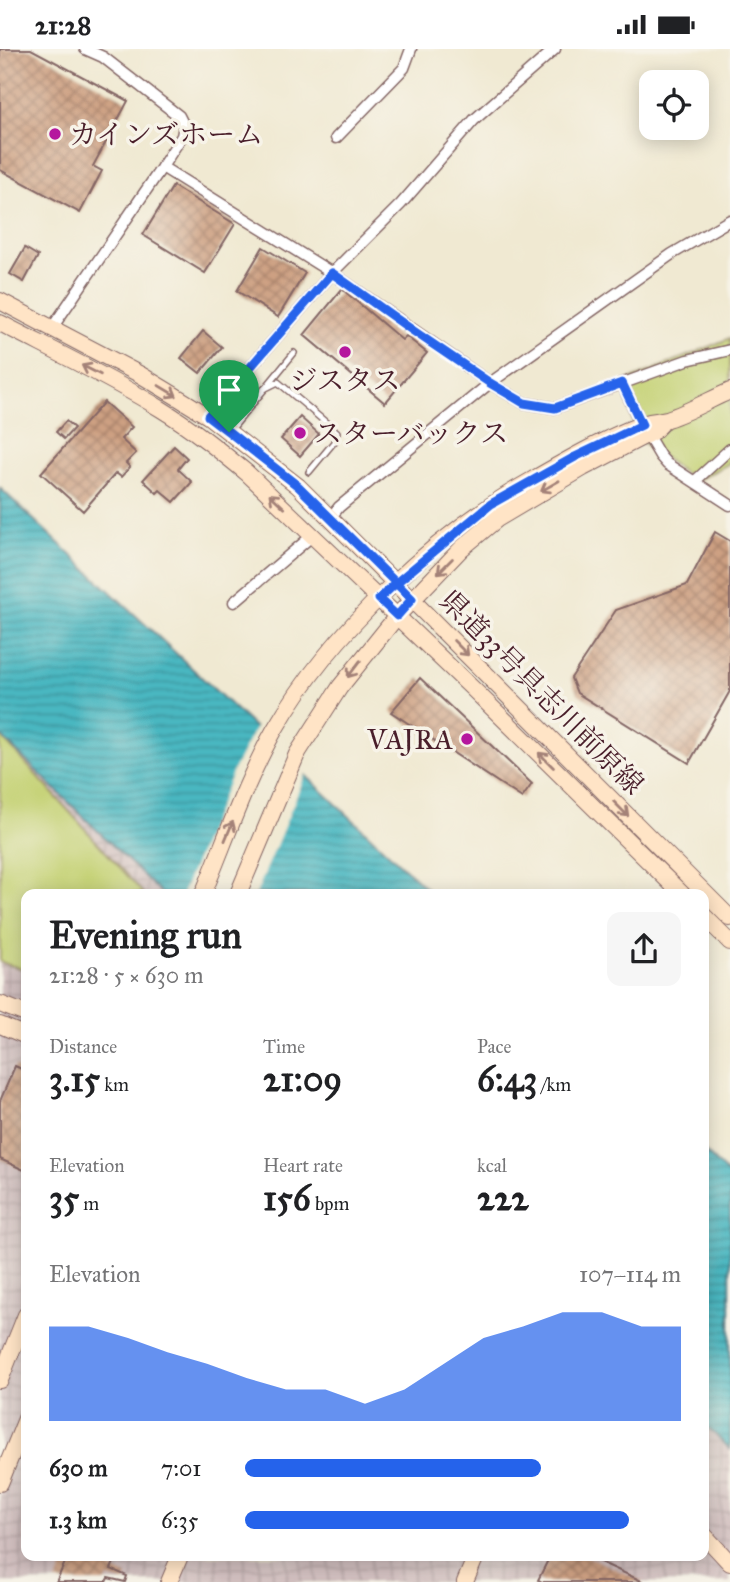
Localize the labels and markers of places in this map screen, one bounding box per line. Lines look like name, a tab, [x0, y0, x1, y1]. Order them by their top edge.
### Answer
place label: カインズホーム	[69, 117, 263, 152]
marker: カインズホーム	[47, 126, 63, 142]
marker: ジスタス	[337, 344, 353, 360]
pin	[199, 360, 259, 432]
place label: ジスタス	[289, 363, 401, 398]
place label: スターバックス	[314, 416, 508, 451]
marker: スターバックス	[292, 425, 308, 441]
place label: VAJRA	[366, 722, 453, 757]
marker: VAJRA	[459, 731, 475, 747]

